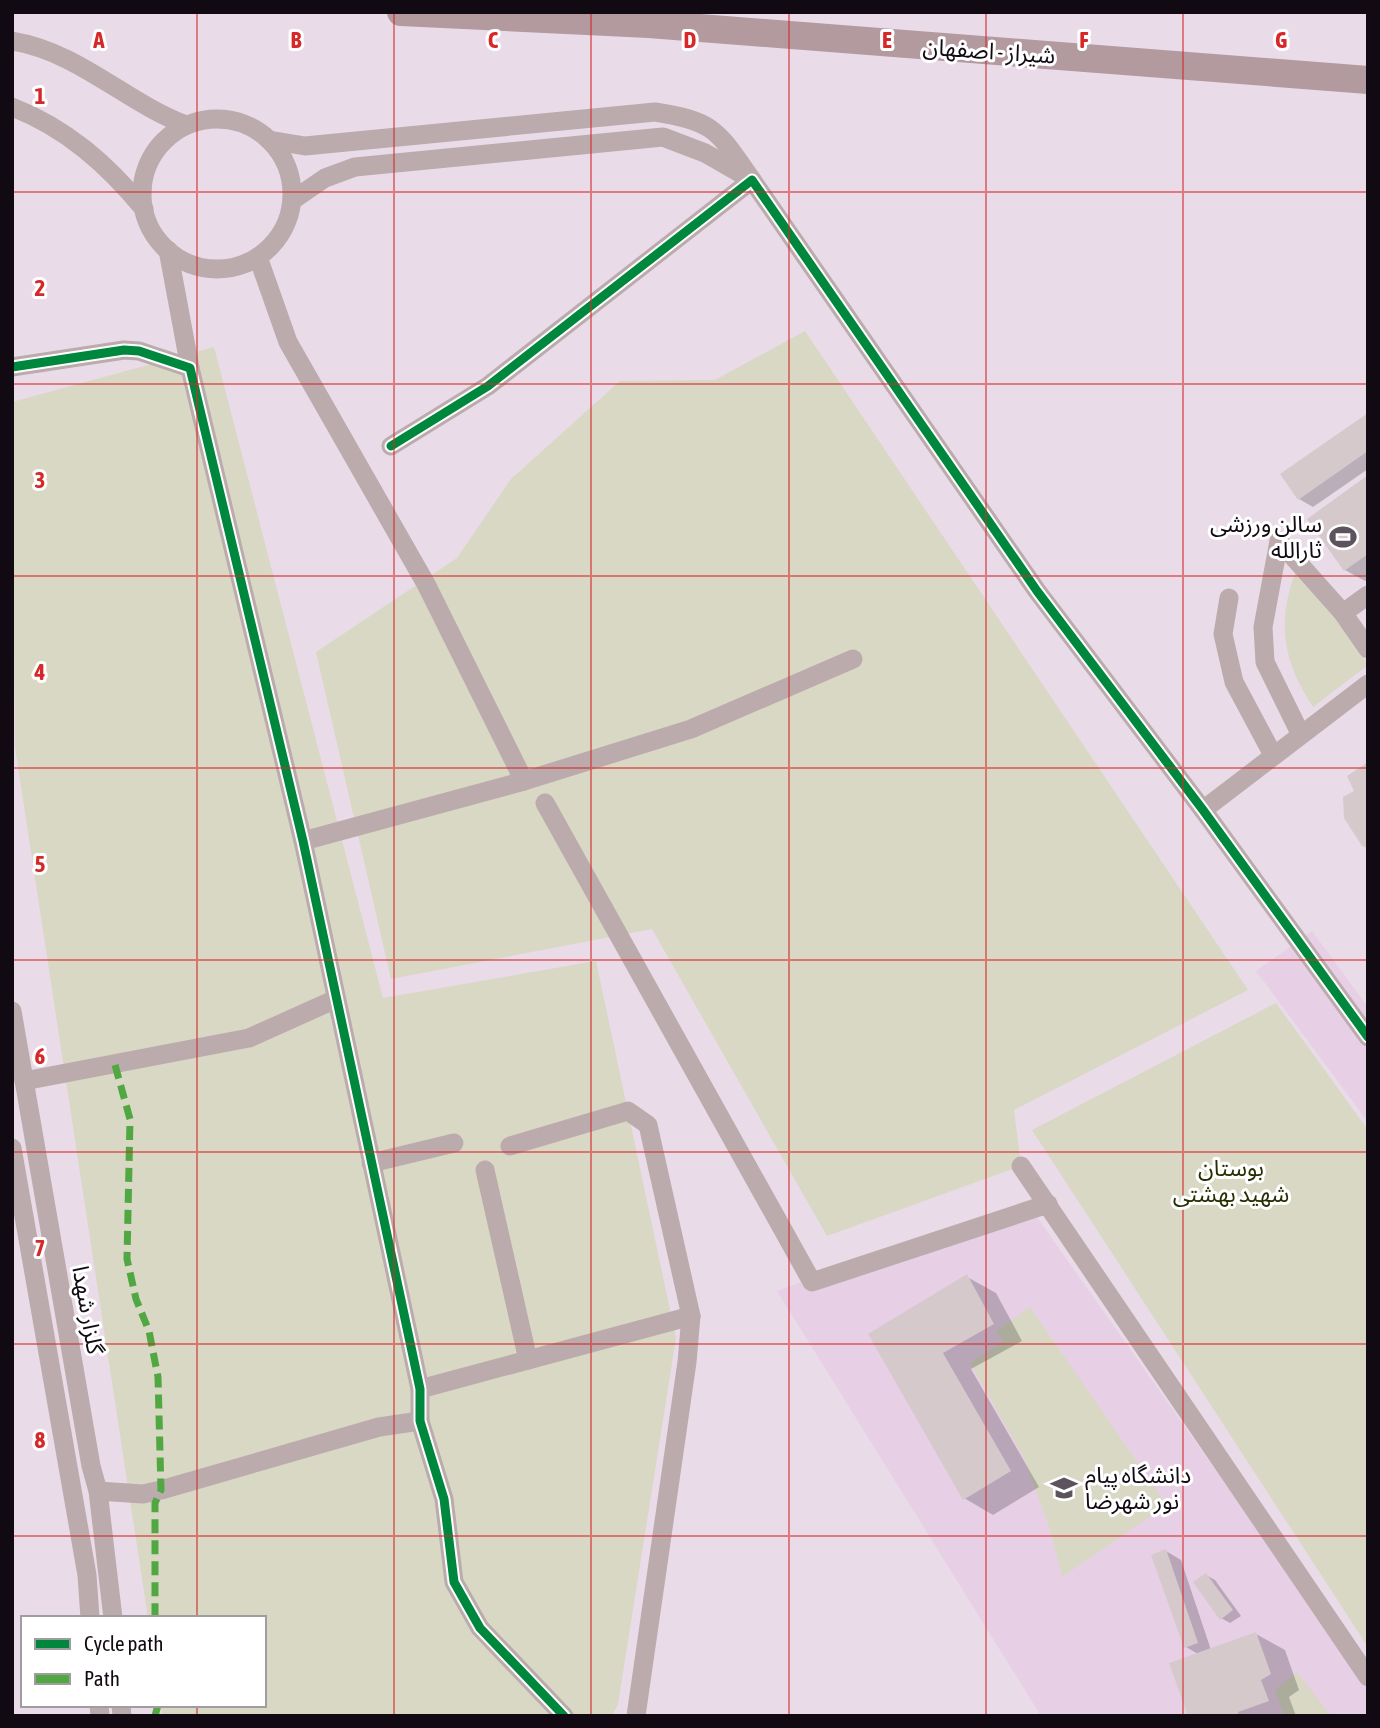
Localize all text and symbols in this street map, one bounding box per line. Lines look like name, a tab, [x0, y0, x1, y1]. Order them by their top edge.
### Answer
text: A	[92, 27, 105, 53]
text: B	[291, 27, 302, 53]
text: C	[488, 27, 499, 53]
text: D	[684, 27, 697, 53]
text: E	[882, 27, 892, 53]
text: F	[1079, 27, 1089, 53]
text: G	[1275, 27, 1287, 53]
street label: شیراز - اصفهان	[922, 33, 1056, 70]
text: 1	[35, 83, 46, 109]
text: 2	[35, 275, 45, 301]
text: 3	[35, 467, 45, 493]
place label: سالن ورزشی ثارالله	[1210, 511, 1322, 564]
sports icon: سالن ورزشی ثارالله	[1328, 522, 1358, 552]
text: 4	[34, 659, 46, 685]
text: 5	[35, 851, 46, 877]
text: 6	[35, 1043, 46, 1069]
park label: بوستان شهید بهشتی	[1173, 1155, 1289, 1207]
text: 7	[35, 1235, 45, 1261]
street label: گلزار شهدا	[66, 1264, 109, 1357]
text: 8	[35, 1427, 46, 1453]
place label: دانشگاه پیام نور شهرضا	[1085, 1462, 1191, 1515]
school or university icon: دانشگاه پیام نور شهرضا	[1049, 1473, 1079, 1503]
legend	[21, 1616, 266, 1707]
text: Cycle path	[84, 1631, 163, 1655]
text: Path	[84, 1666, 120, 1690]

